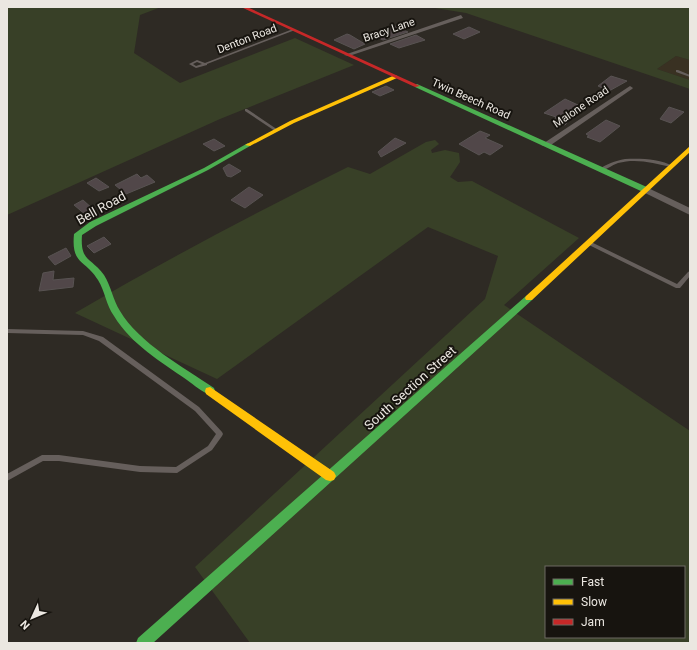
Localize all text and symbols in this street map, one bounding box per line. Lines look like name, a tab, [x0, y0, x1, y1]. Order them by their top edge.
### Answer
street label: Bracy Lane	[361, 15, 417, 45]
street label: Denton Road	[215, 22, 279, 56]
street label: Twin Beech Road	[430, 76, 512, 122]
street label: Malone Road	[551, 84, 611, 130]
street label: Bell Road	[74, 188, 128, 228]
street label: South Section Street	[361, 343, 459, 433]
legend	[545, 566, 685, 638]
text: Fast	[581, 575, 604, 589]
text: Slow	[581, 595, 607, 609]
north arrow	[12, 598, 52, 638]
text: Jam	[581, 615, 605, 629]
text: N	[18, 617, 33, 632]

